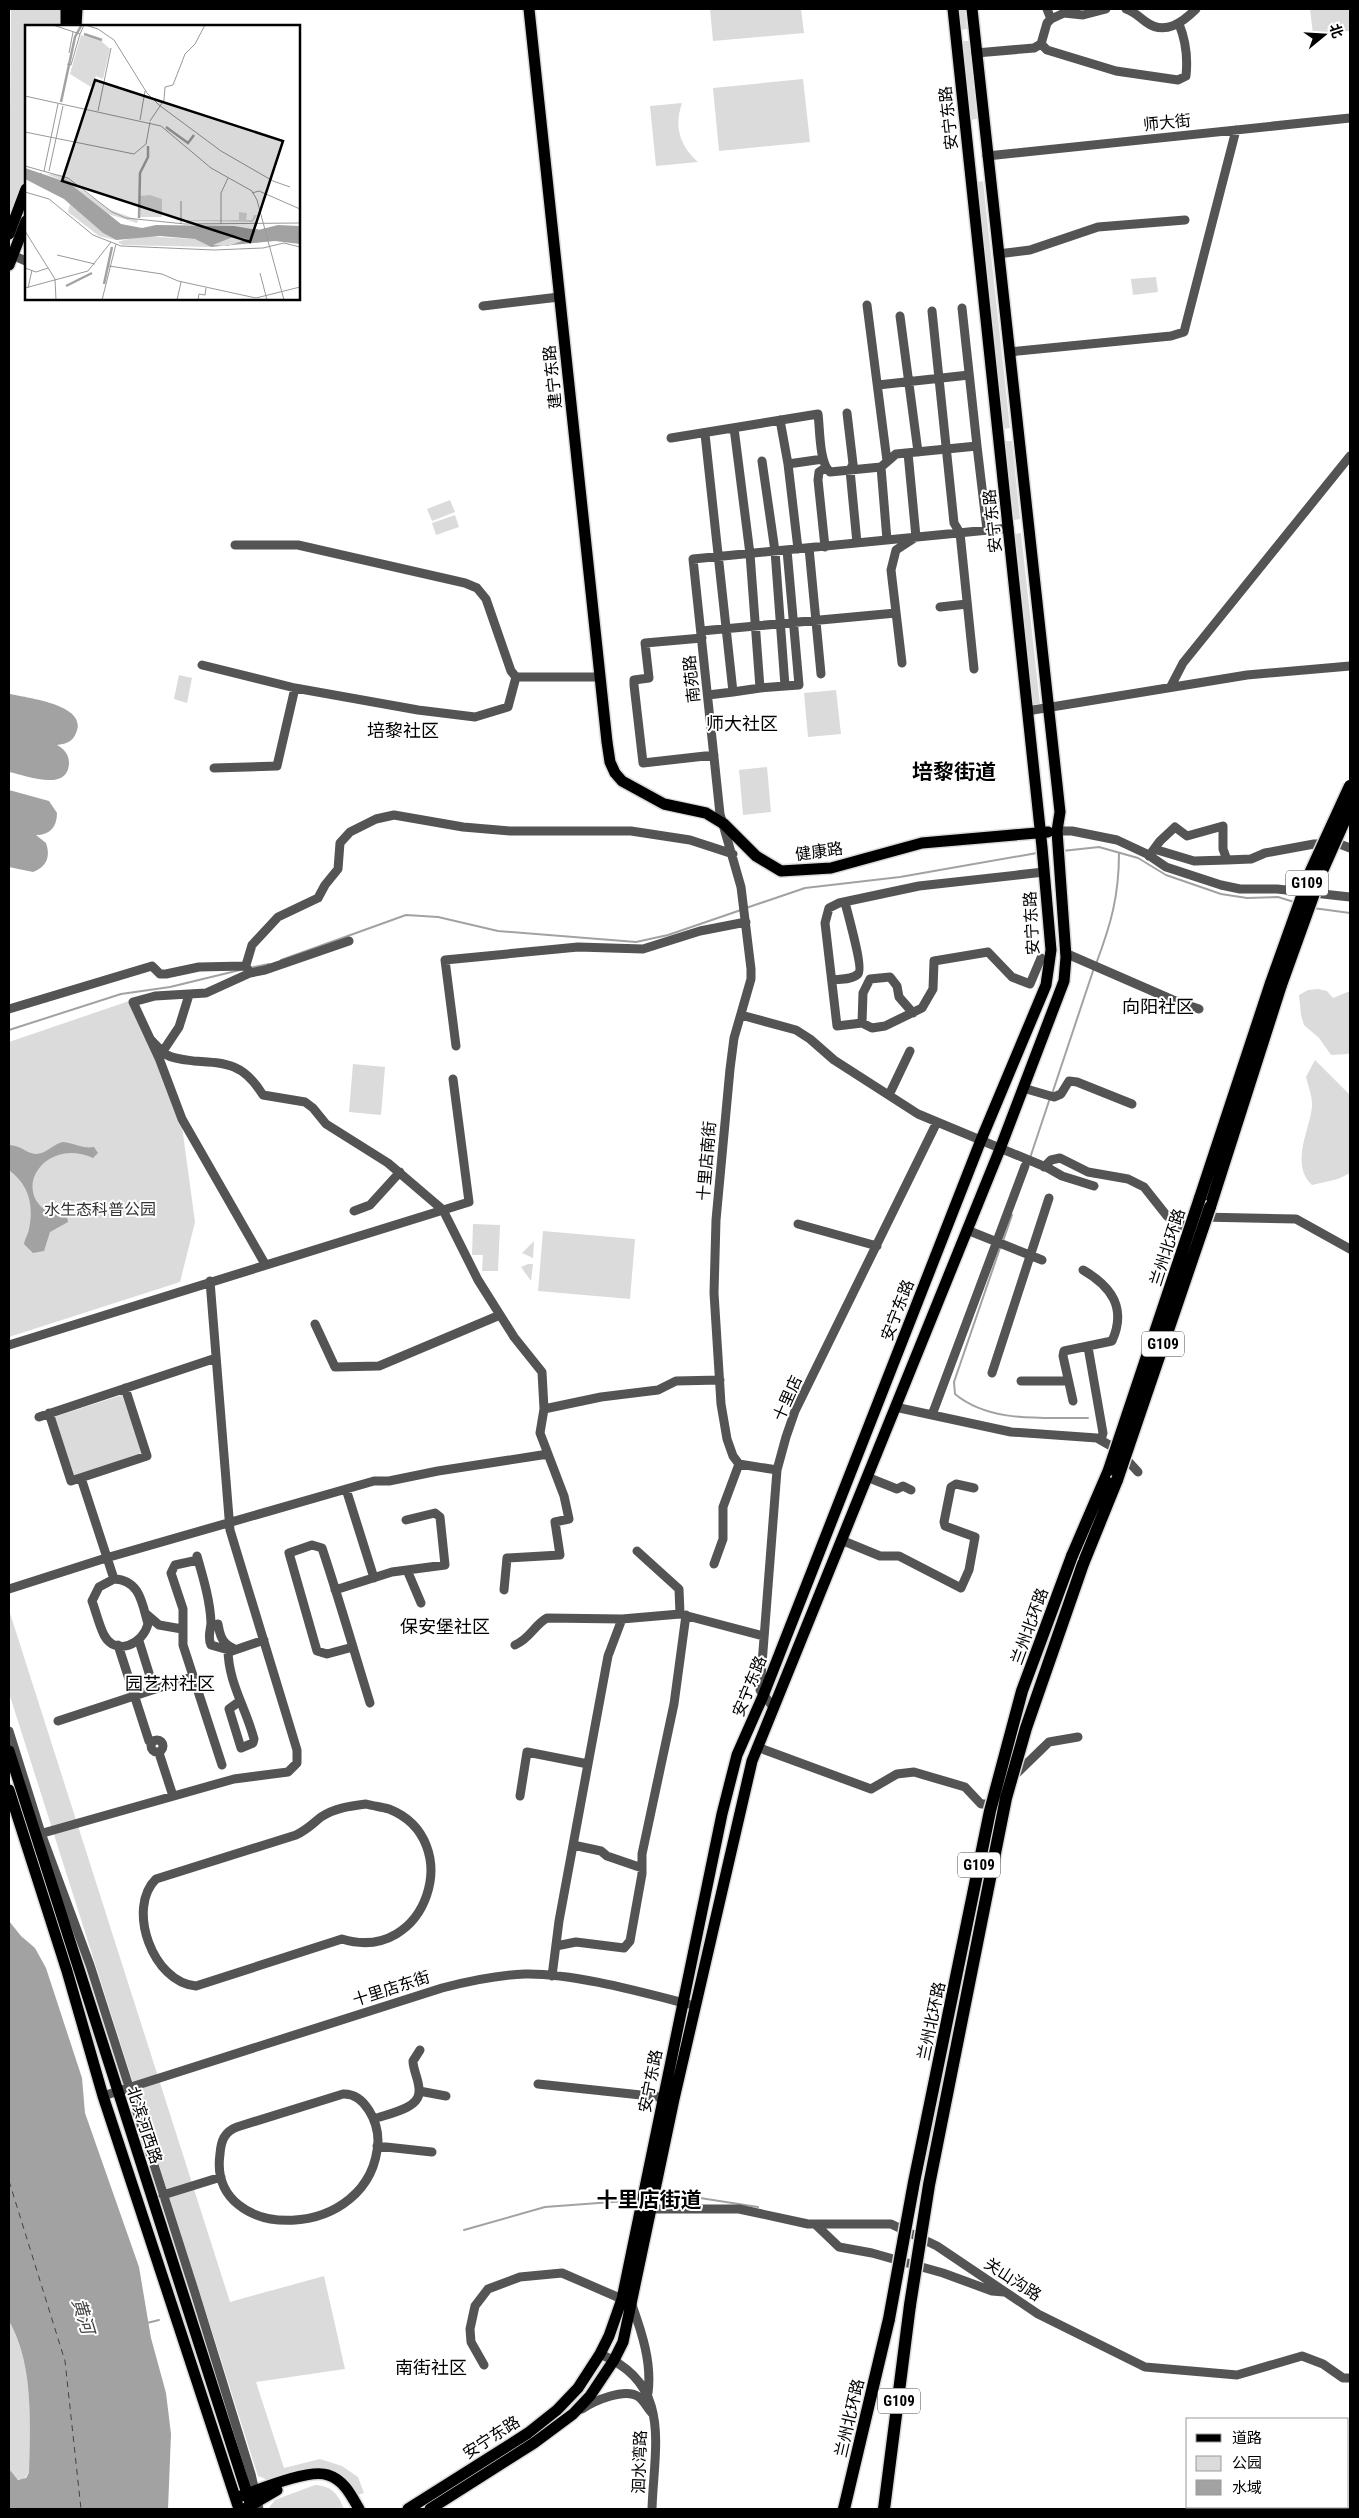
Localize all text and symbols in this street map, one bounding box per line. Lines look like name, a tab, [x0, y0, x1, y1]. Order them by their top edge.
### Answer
north arrow	[1299, 10, 1349, 60]
text: 北	[1327, 22, 1346, 40]
inset map	[25, 25, 300, 300]
street label: 安宁东路	[936, 85, 961, 151]
street label: 师大街	[1142, 111, 1192, 134]
street label: 建宁东路	[540, 344, 565, 410]
street label: 安宁东路	[980, 488, 1005, 554]
street label: 南苑路	[680, 654, 703, 704]
district label: 师大社区	[706, 713, 778, 734]
district label: 培黎社区	[367, 720, 439, 741]
district label: 培黎街道	[912, 760, 996, 784]
street label: 健康路	[794, 839, 844, 864]
road number: G109	[1286, 870, 1328, 896]
street label: 安宁东路	[1020, 891, 1043, 955]
district label: 向阳社区	[1122, 996, 1194, 1017]
street label: 十里店南街	[694, 1120, 719, 1202]
park label: 水生态科普公园	[44, 1200, 156, 1219]
street label: 兰州北环路	[1146, 1206, 1189, 1288]
street label: 安宁东路	[877, 1277, 918, 1343]
road number: G109	[1142, 1332, 1184, 1356]
street label: 十里店	[769, 1372, 806, 1424]
street label: 兰州北环路	[1007, 1585, 1052, 1667]
district label: 保安堡社区	[400, 1616, 490, 1637]
street label: 安宁东路	[729, 1653, 770, 1719]
district label: 园艺村社区	[125, 1673, 215, 1694]
road number: G109	[958, 1852, 1000, 1878]
street label: 十里店东街	[350, 1967, 432, 2010]
street label: 兰州北环路	[914, 1980, 949, 2062]
street label: 安宁东路	[635, 2048, 666, 2114]
street label: 北滨河西路	[123, 2084, 166, 2166]
district label: 十里店街道	[597, 2188, 702, 2212]
street label: 关山沟路	[981, 2254, 1045, 2305]
water label: 黄河	[68, 2296, 100, 2339]
district label: 南街社区	[395, 2357, 467, 2378]
street label: 兰州北环路	[831, 2377, 868, 2459]
road number: G109	[878, 2388, 920, 2414]
street label: 安宁东路	[459, 2412, 523, 2463]
legend	[1186, 2418, 1349, 2508]
text: 道路	[1232, 2429, 1262, 2447]
street label: 洄水湾路	[629, 2430, 650, 2494]
text: 公园	[1232, 2454, 1262, 2472]
text: 水域	[1232, 2479, 1262, 2497]

